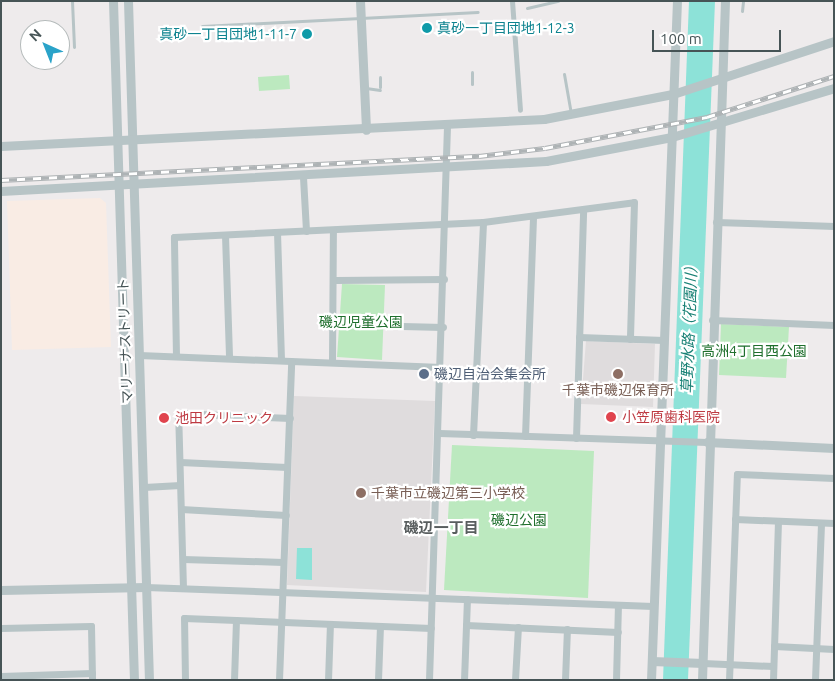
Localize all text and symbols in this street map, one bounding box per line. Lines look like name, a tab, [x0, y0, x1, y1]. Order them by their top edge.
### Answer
north arrow	[20, 20, 70, 70]
place label: 真砂一丁目団地1-12-3	[437, 20, 575, 36]
scale bar	[655, 20, 784, 52]
marker: 真砂一丁目団地1-12-3	[421, 22, 433, 34]
text: N	[26, 26, 45, 44]
place label: 真砂一丁目団地1-11-7	[159, 26, 297, 42]
marker: 真砂一丁目団地1-11-7	[301, 28, 313, 40]
text: 100 m	[660, 30, 702, 47]
water label: 草野水路（花園川）	[678, 258, 700, 394]
street label: マリーナストリート	[114, 278, 136, 404]
park label: 磯辺児童公園	[319, 314, 403, 330]
park label: 高洲4丁目西公園	[701, 343, 807, 359]
place label: 磯辺自治会集会所	[434, 366, 546, 382]
marker: 磯辺自治会集会所	[418, 368, 430, 380]
marker: 千葉市磯辺保育所	[612, 368, 624, 380]
place label: 千葉市磯辺保育所	[562, 382, 674, 398]
place label: 小笠原歯科医院	[622, 409, 720, 425]
place label: 池田クリニック	[175, 410, 273, 426]
marker: 小笠原歯科医院	[604, 410, 618, 424]
marker: 池田クリニック	[157, 411, 171, 425]
place label: 千葉市立磯辺第三小学校	[371, 485, 525, 501]
marker: 千葉市立磯辺第三小学校	[355, 487, 367, 499]
park label: 磯辺公園	[491, 512, 547, 528]
district label: 磯辺一丁目	[404, 519, 478, 537]

